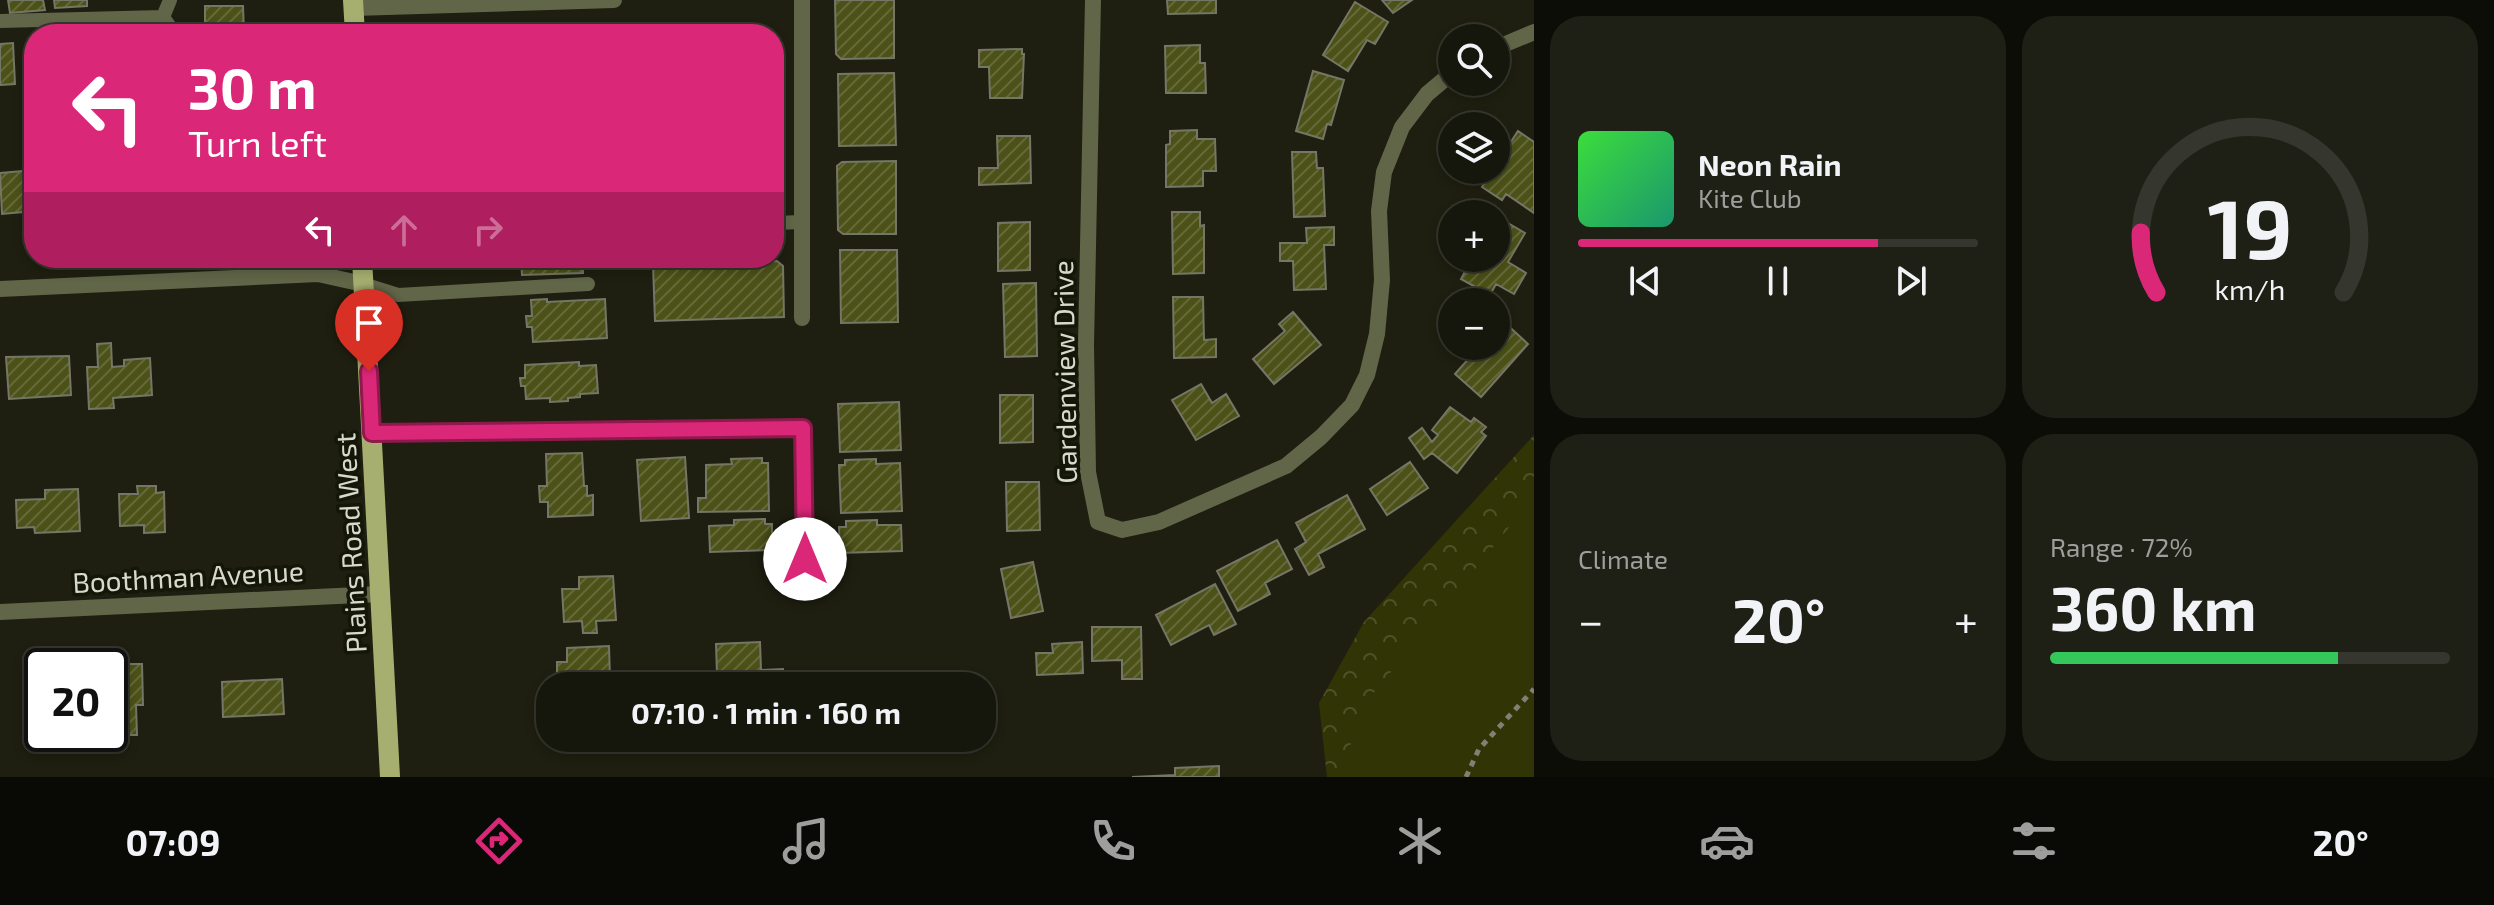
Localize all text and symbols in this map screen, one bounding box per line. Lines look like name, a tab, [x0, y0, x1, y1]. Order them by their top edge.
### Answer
map controls	[1438, 24, 1510, 360]
button: search	[1438, 24, 1510, 96]
text: 30 m	[188, 53, 317, 120]
icon: left	[56, 56, 160, 160]
button: layers	[1438, 112, 1510, 184]
text: Turn left	[188, 121, 327, 164]
text: Neon Rain	[1698, 146, 1842, 182]
text: 19	[2207, 176, 2293, 276]
text: Kite Club	[1698, 182, 1802, 213]
button: +	[1438, 200, 1510, 272]
icon: left	[298, 208, 342, 252]
icon: ahead	[382, 208, 426, 252]
icon: right	[466, 208, 510, 252]
icon: previous	[1623, 259, 1667, 303]
icon: pause	[1756, 259, 1800, 303]
icon: next	[1889, 259, 1933, 303]
street label: Gardenview Drive	[1045, 260, 1083, 484]
text: km/h	[2215, 271, 2285, 306]
button: −	[1438, 288, 1510, 360]
pin	[335, 289, 403, 371]
icon: arrive	[347, 301, 391, 345]
street label: Plains Road West	[327, 432, 373, 654]
position arrow	[763, 517, 847, 601]
text: Range · 72%	[2050, 531, 2193, 562]
text: Climate	[1578, 543, 1668, 574]
street label: Boothman Avenue	[71, 553, 305, 599]
text: 360 km	[2050, 571, 2257, 643]
text: 20°	[1732, 583, 1825, 655]
text: −	[1578, 593, 1604, 646]
text: +	[1954, 593, 1978, 646]
speed limit sign: 20	[24, 648, 128, 752]
text: 07:10 · 1 min · 160 m	[631, 694, 901, 730]
icon: directions	[471, 813, 527, 869]
icon: music	[778, 813, 834, 869]
icon: phone	[1085, 813, 1141, 869]
icon: climate	[1392, 813, 1448, 869]
icon: car	[1699, 813, 1755, 869]
icon: filters	[2006, 813, 2062, 869]
text: 07:09	[125, 820, 220, 863]
text: 20°	[2313, 820, 2369, 863]

